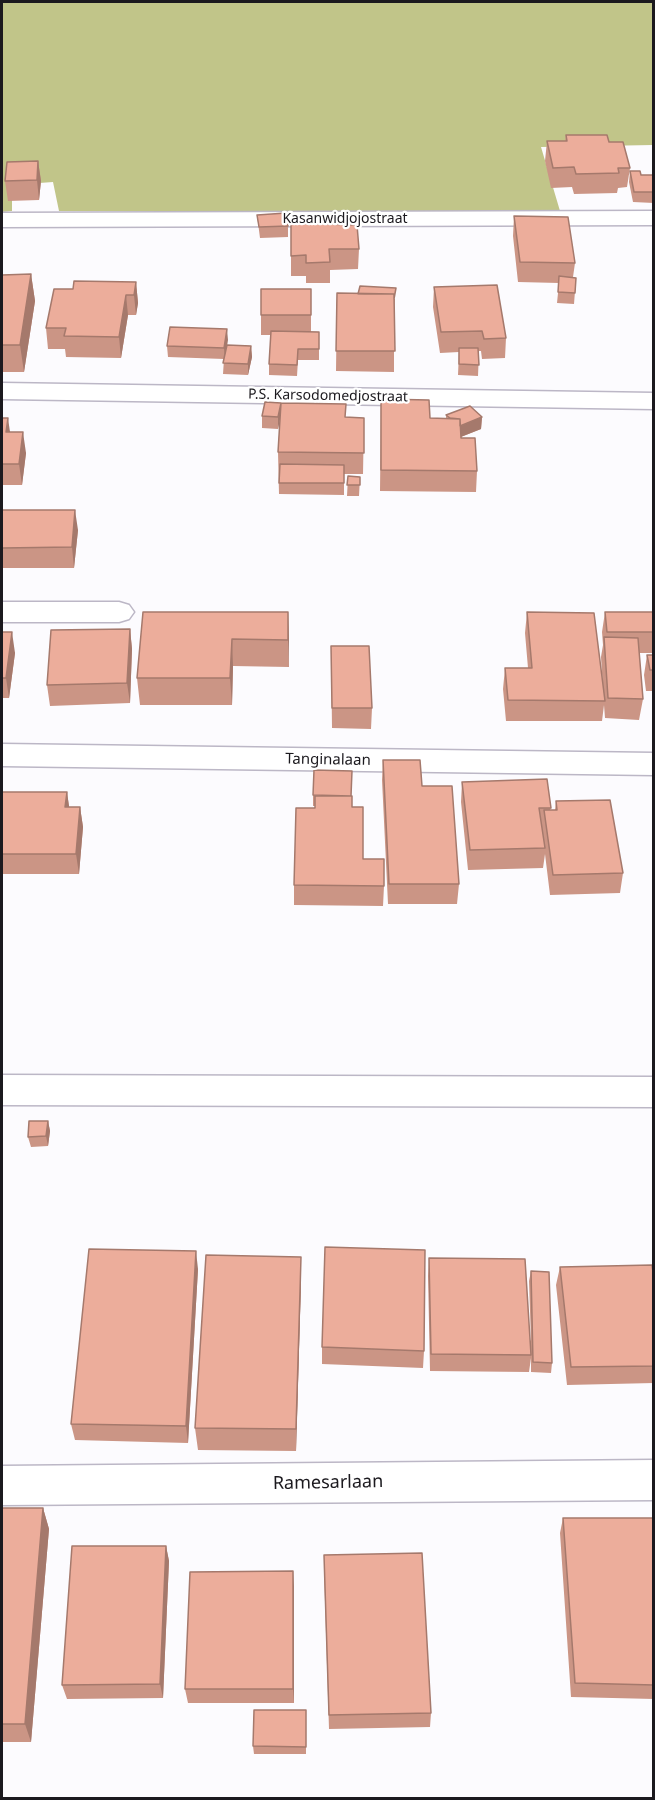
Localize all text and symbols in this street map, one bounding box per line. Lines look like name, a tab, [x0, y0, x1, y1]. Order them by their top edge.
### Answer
street label: Kasanwidjojostraat	[282, 211, 408, 227]
street label: P.S. Karsodomedjostraat	[248, 386, 408, 406]
street label: Tanginalaan	[285, 750, 371, 770]
street label: Ramesarlaan	[273, 1471, 383, 1495]

